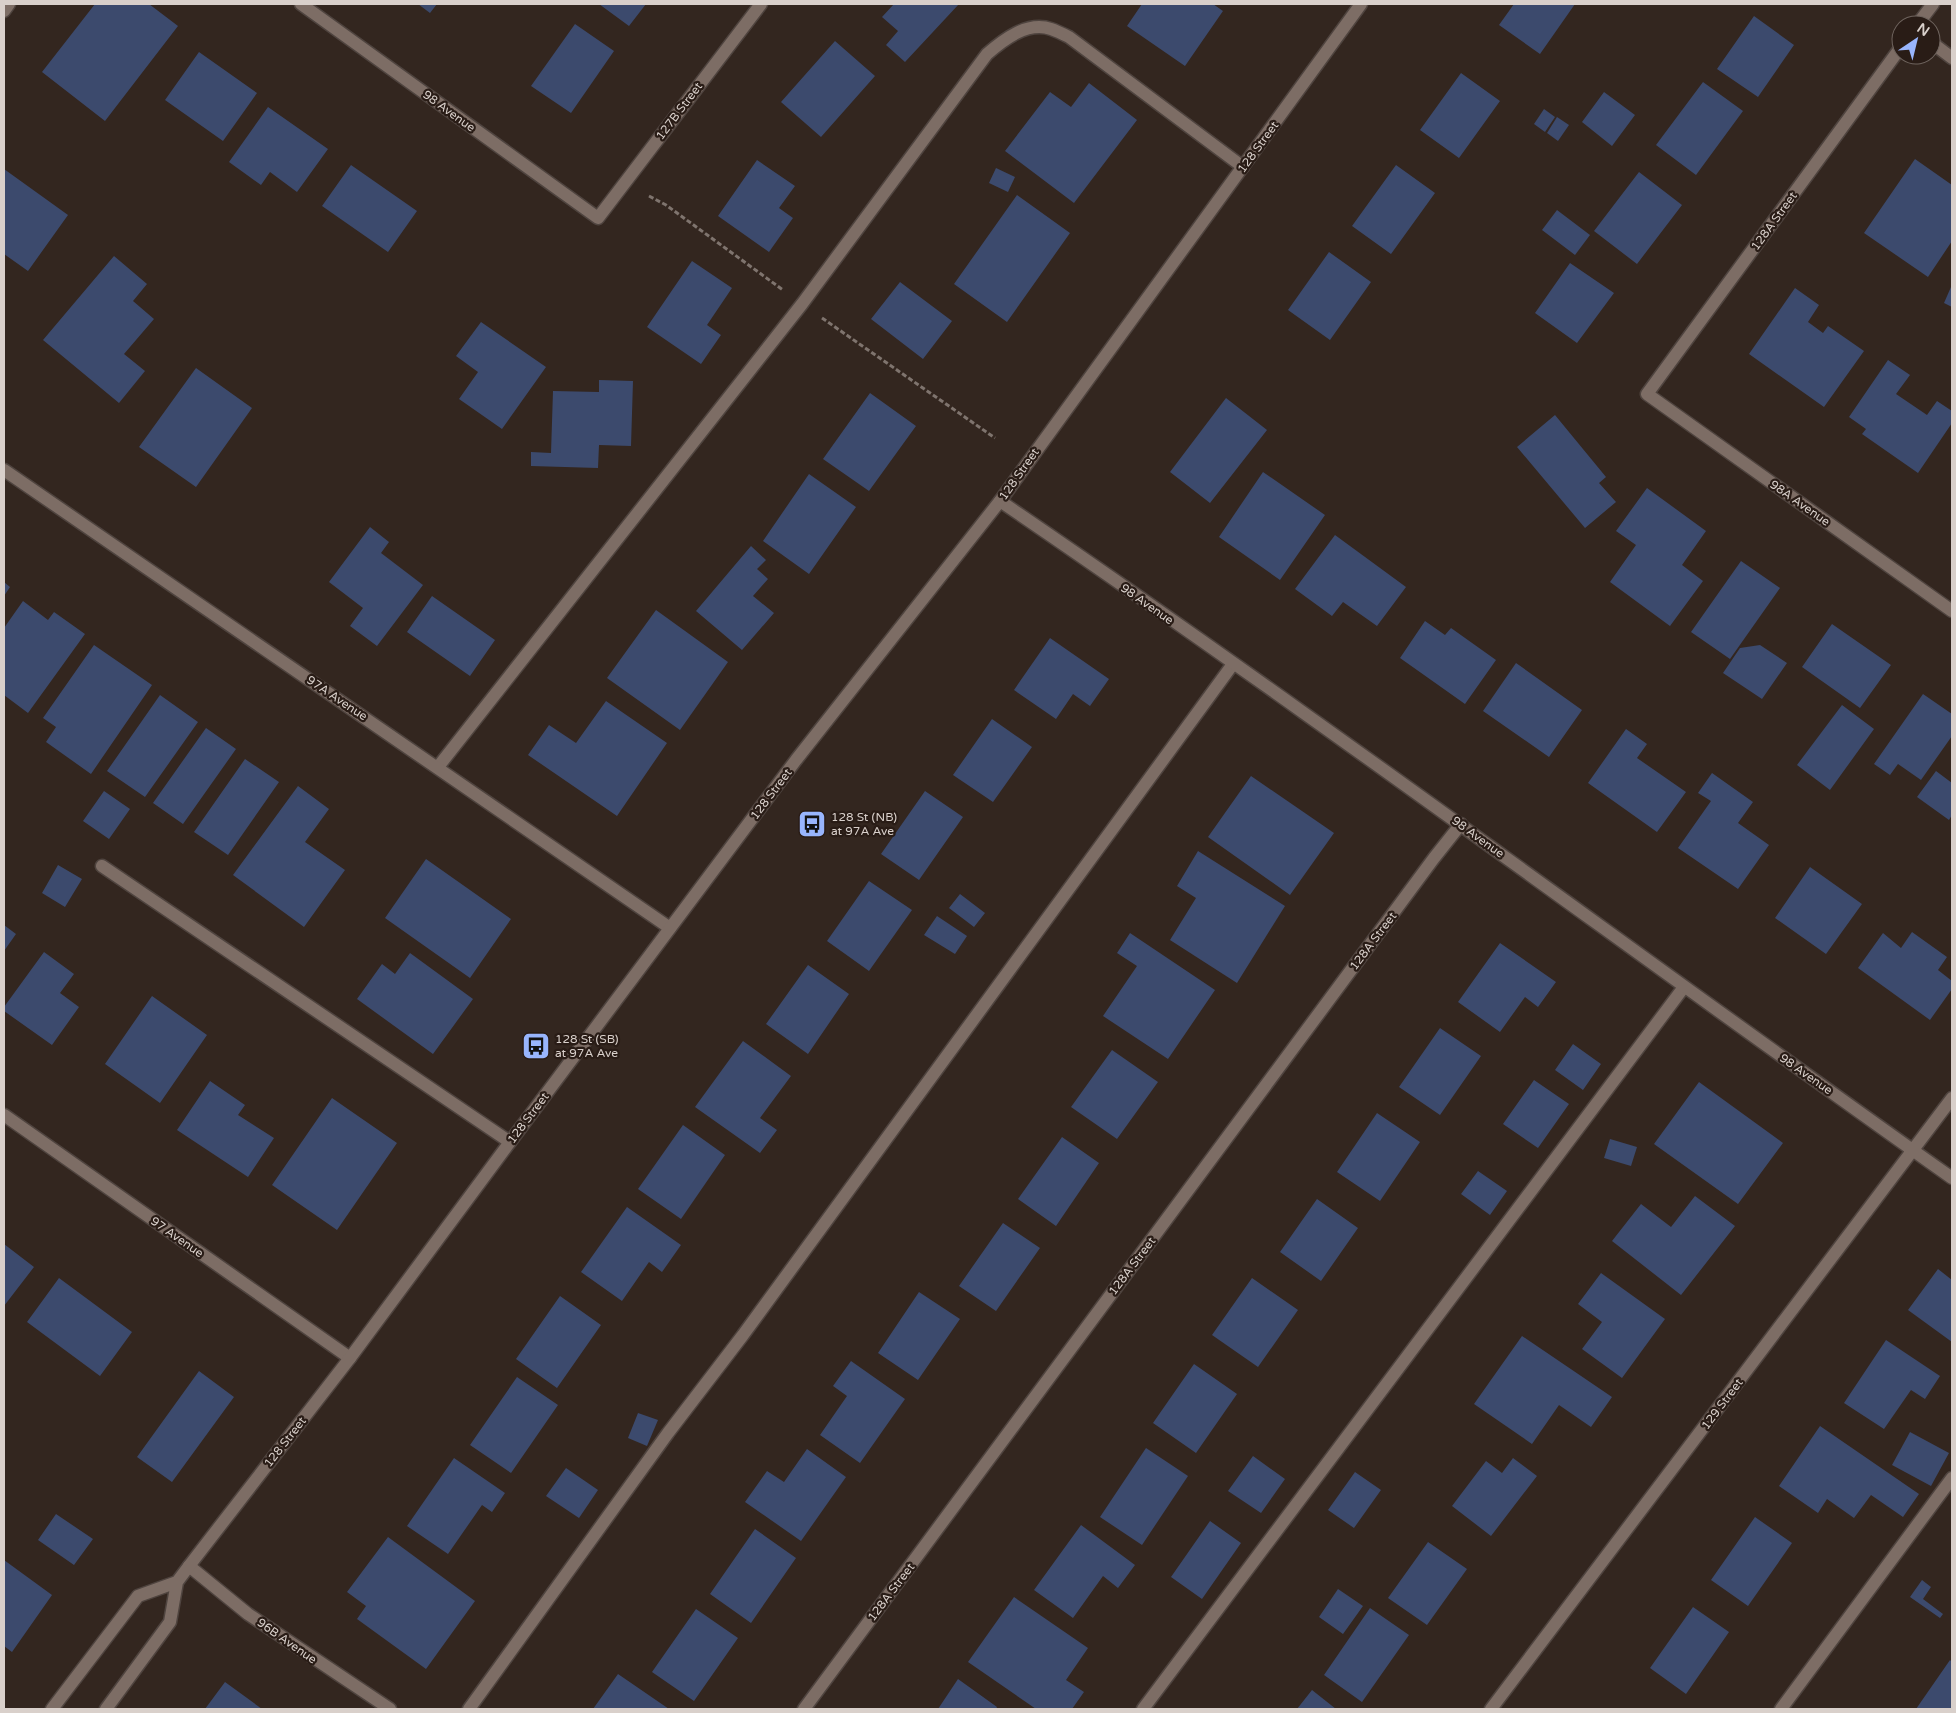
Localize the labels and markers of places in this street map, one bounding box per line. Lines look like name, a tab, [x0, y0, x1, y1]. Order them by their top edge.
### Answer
bus stop icon: 128 St (NB) at 97A Ave	[797, 809, 827, 839]
place label: 128 St (NB) at 97A Ave	[831, 810, 897, 838]
bus stop icon: 128 St (SB) at 97A Ave	[521, 1031, 551, 1061]
place label: 128 St (SB) at 97A Ave	[555, 1032, 619, 1060]

